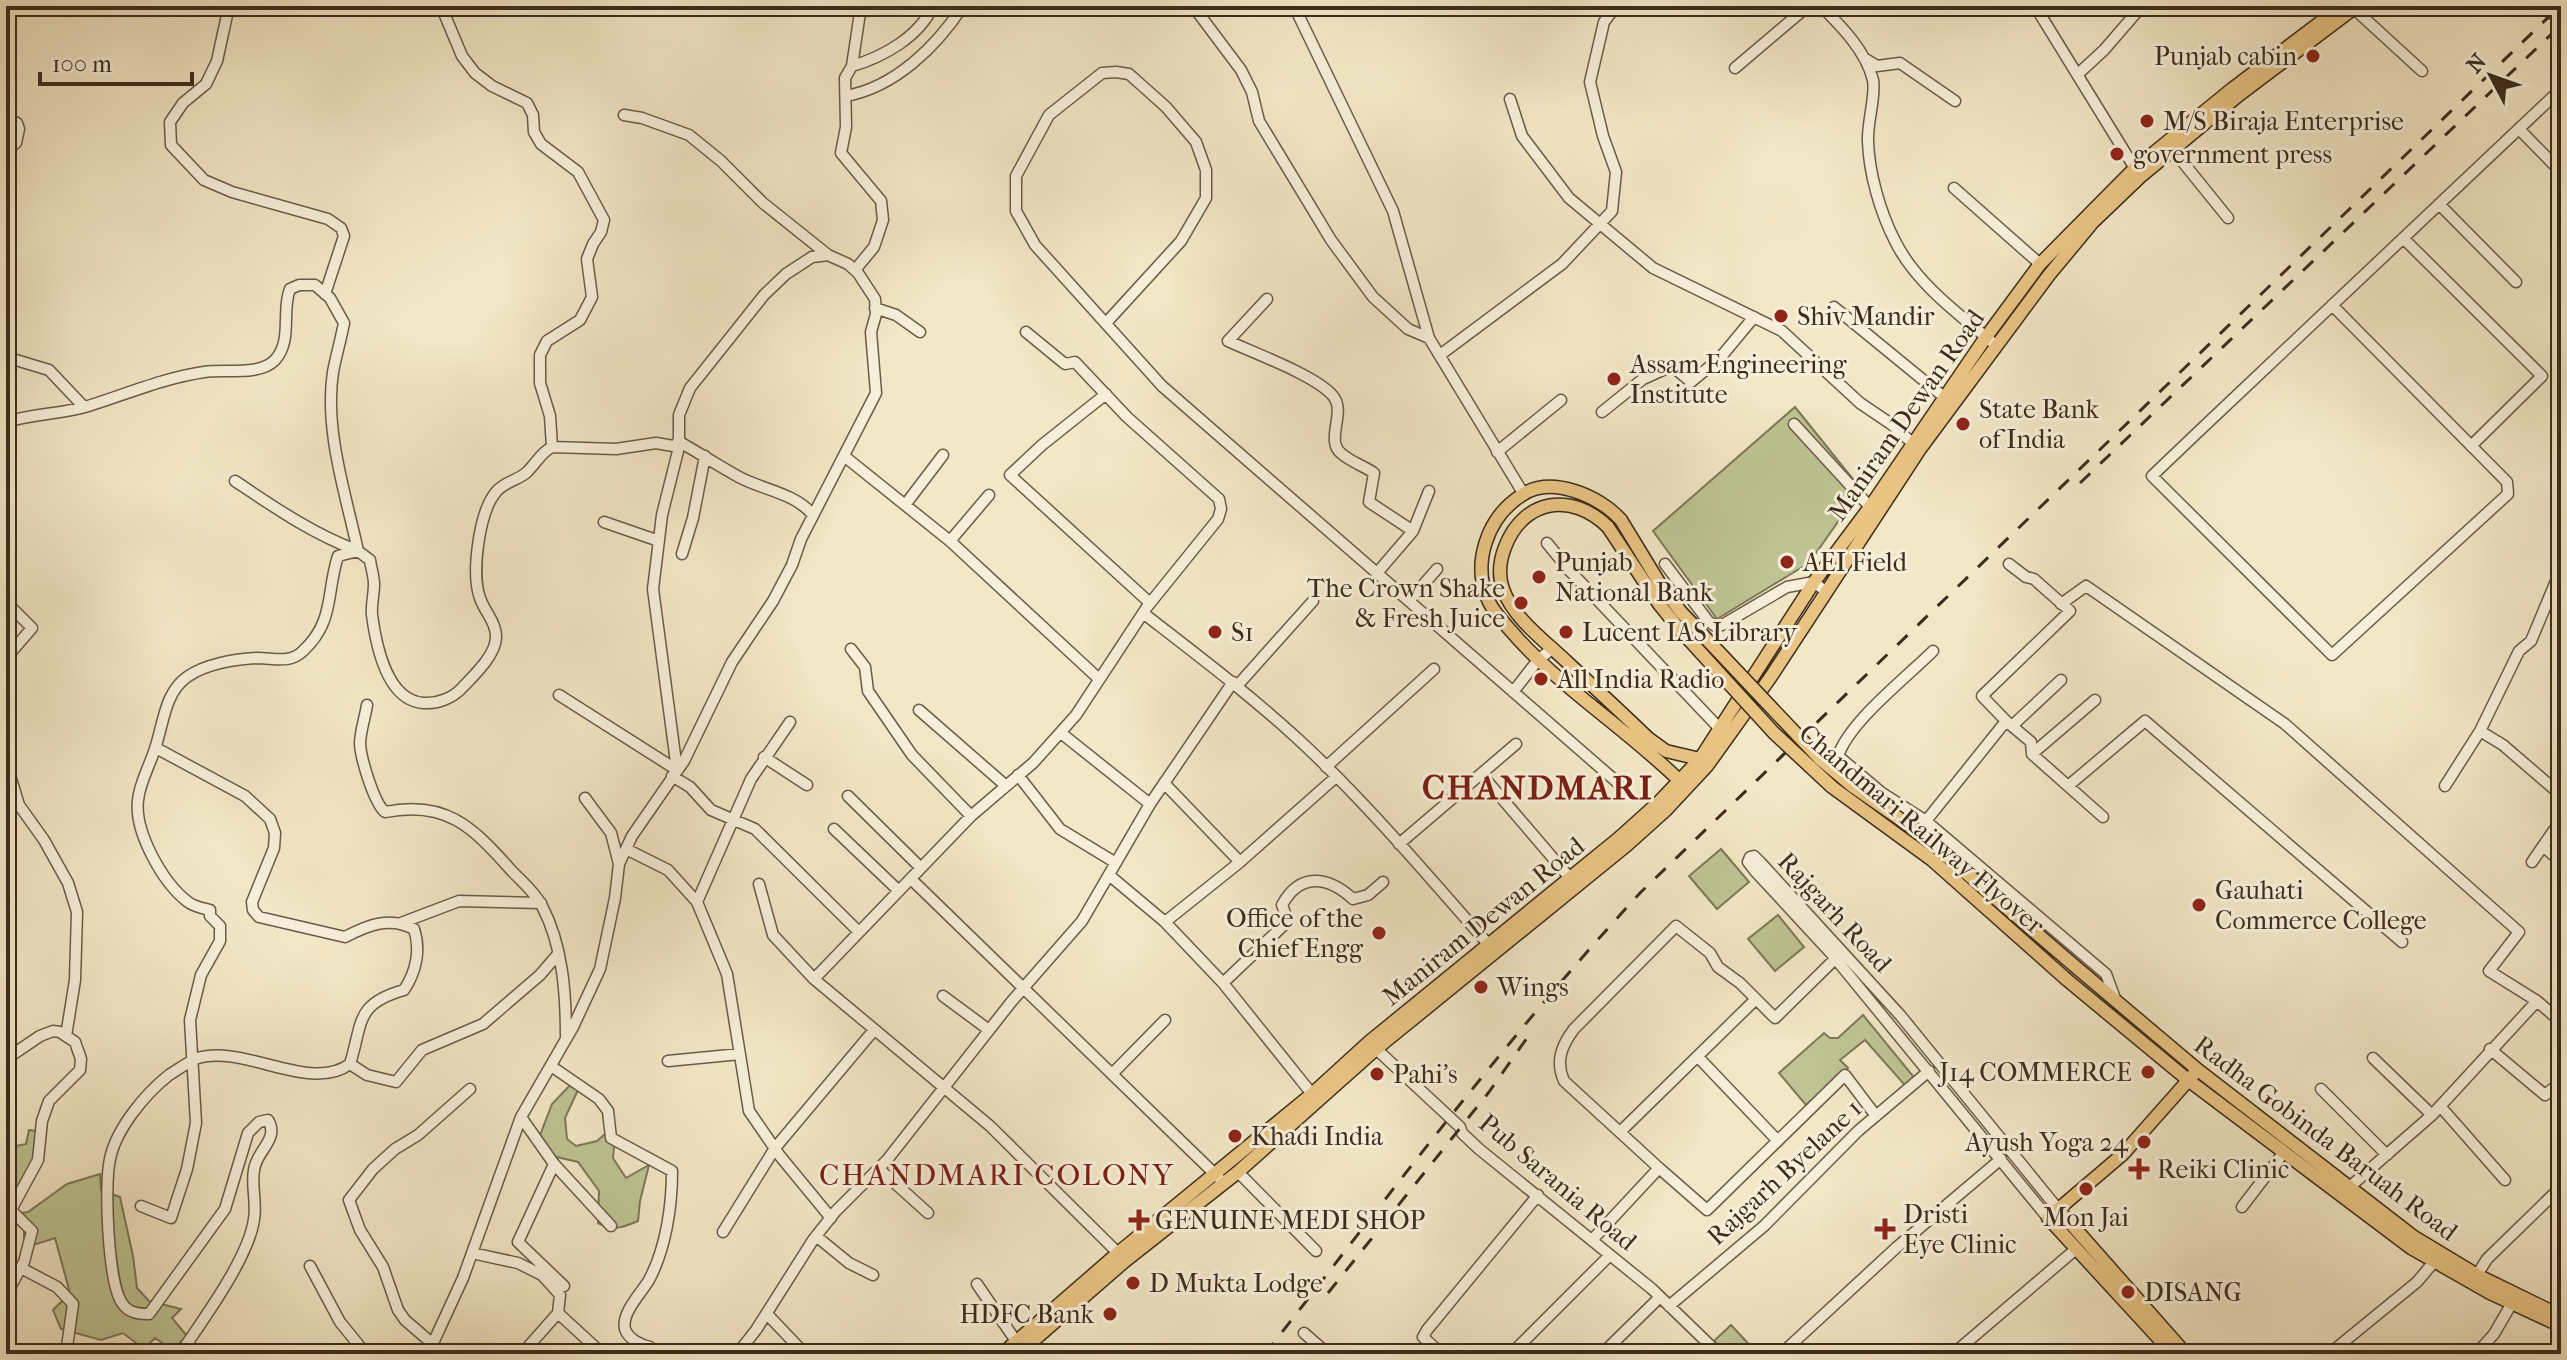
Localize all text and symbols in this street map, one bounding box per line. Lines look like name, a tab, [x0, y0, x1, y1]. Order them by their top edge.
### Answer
scale bar	[40, 36, 192, 86]
north arrow	[2451, 36, 2531, 116]
place label: Punjab cabin	[2154, 41, 2297, 72]
marker: Punjab cabin	[2304, 47, 2322, 65]
text: N	[2461, 48, 2492, 78]
text: 100 m	[52, 50, 112, 78]
place label: M/S Biraja Enterprise	[2163, 106, 2404, 137]
marker: M/S Biraja Enterprise	[2138, 112, 2156, 130]
place label: government press	[2133, 139, 2332, 170]
marker: government press	[2108, 145, 2126, 163]
place label: Shiv Mandir	[1797, 301, 1935, 332]
street label: Maniram Dewan Road	[1822, 303, 1992, 527]
marker: Shiv Mandir	[1772, 307, 1790, 325]
place label: Assam Engineering Institute	[1629, 349, 1847, 410]
marker: Assam Engineering Institute	[1605, 370, 1623, 388]
place label: State Bank of India	[1979, 394, 2099, 455]
marker: State Bank of India	[1954, 415, 1972, 433]
place label: Punjab National Bank	[1555, 547, 1714, 608]
place label: AEI Field	[1802, 547, 1908, 578]
marker: AEI Field	[1778, 553, 1796, 571]
marker: Punjab National Bank	[1530, 568, 1548, 586]
place label: The Crown Shake & Fresh Juice	[1307, 573, 1505, 634]
marker: The Crown Shake & Fresh Juice	[1512, 594, 1530, 612]
place label: S1	[1231, 617, 1254, 648]
place label: Lucent IAS Library	[1582, 617, 1798, 648]
marker: S1	[1206, 623, 1224, 641]
marker: Lucent IAS Library	[1557, 623, 1575, 641]
place label: All India Radio	[1556, 664, 1725, 695]
marker: All India Radio	[1532, 670, 1550, 688]
street label: Chandmari Railway Flyover	[1793, 718, 2051, 941]
district label: CHANDMARI	[1422, 768, 1654, 808]
street label: Maniram Dewan Road	[1376, 830, 1591, 1012]
street label: Rajgarh Road	[1771, 846, 1899, 979]
place label: Gauhati Commerce College	[2215, 875, 2427, 936]
marker: Gauhati Commerce College	[2190, 896, 2208, 914]
place label: Office of the Chief Engg	[1226, 903, 1364, 964]
marker: Office of the Chief Engg	[1370, 924, 1388, 942]
place label: Wings	[1496, 972, 1569, 1003]
marker: Wings	[1472, 978, 1490, 996]
street label: Radha Gobinda Baruah Road	[2188, 1029, 2464, 1248]
place label: J14 COMMERCE	[1937, 1057, 2132, 1088]
place label: Pahi's	[1393, 1059, 1458, 1090]
marker: J14 COMMERCE	[2139, 1063, 2157, 1081]
marker: Pahi's	[1368, 1065, 1386, 1083]
street label: Rajgarh Byelane 1	[1701, 1093, 1868, 1252]
street label: Pub Sarania Road	[1473, 1107, 1643, 1258]
place label: Khadi India	[1251, 1121, 1384, 1152]
marker: Khadi India	[1226, 1127, 1244, 1145]
place label: Ayush Yoga 24	[1964, 1127, 2129, 1158]
marker: Ayush Yoga 24	[2135, 1133, 2153, 1151]
place label: Reiki Clinic	[2157, 1154, 2289, 1185]
district label: CHANDMARI COLONY	[819, 1158, 1175, 1193]
marker: Reiki Clinic	[2128, 1158, 2150, 1180]
marker: Mon Jai	[2077, 1180, 2095, 1198]
place label: Dristi Eye Clinic	[1903, 1199, 2017, 1260]
place label: Mon Jai	[2043, 1202, 2129, 1233]
place label: GENUINE MEDI SHOP	[1155, 1205, 1425, 1236]
marker: GENUINE MEDI SHOP	[1130, 1211, 1148, 1229]
marker: Dristi Eye Clinic	[1874, 1218, 1896, 1240]
place label: D Mukta Lodge	[1149, 1268, 1323, 1299]
marker: D Mukta Lodge	[1124, 1274, 1142, 1292]
place label: DISANG	[2144, 1277, 2242, 1308]
marker: DISANG	[2119, 1283, 2137, 1301]
place label: HDFC Bank	[959, 1299, 1095, 1330]
marker: HDFC Bank	[1101, 1305, 1119, 1323]

